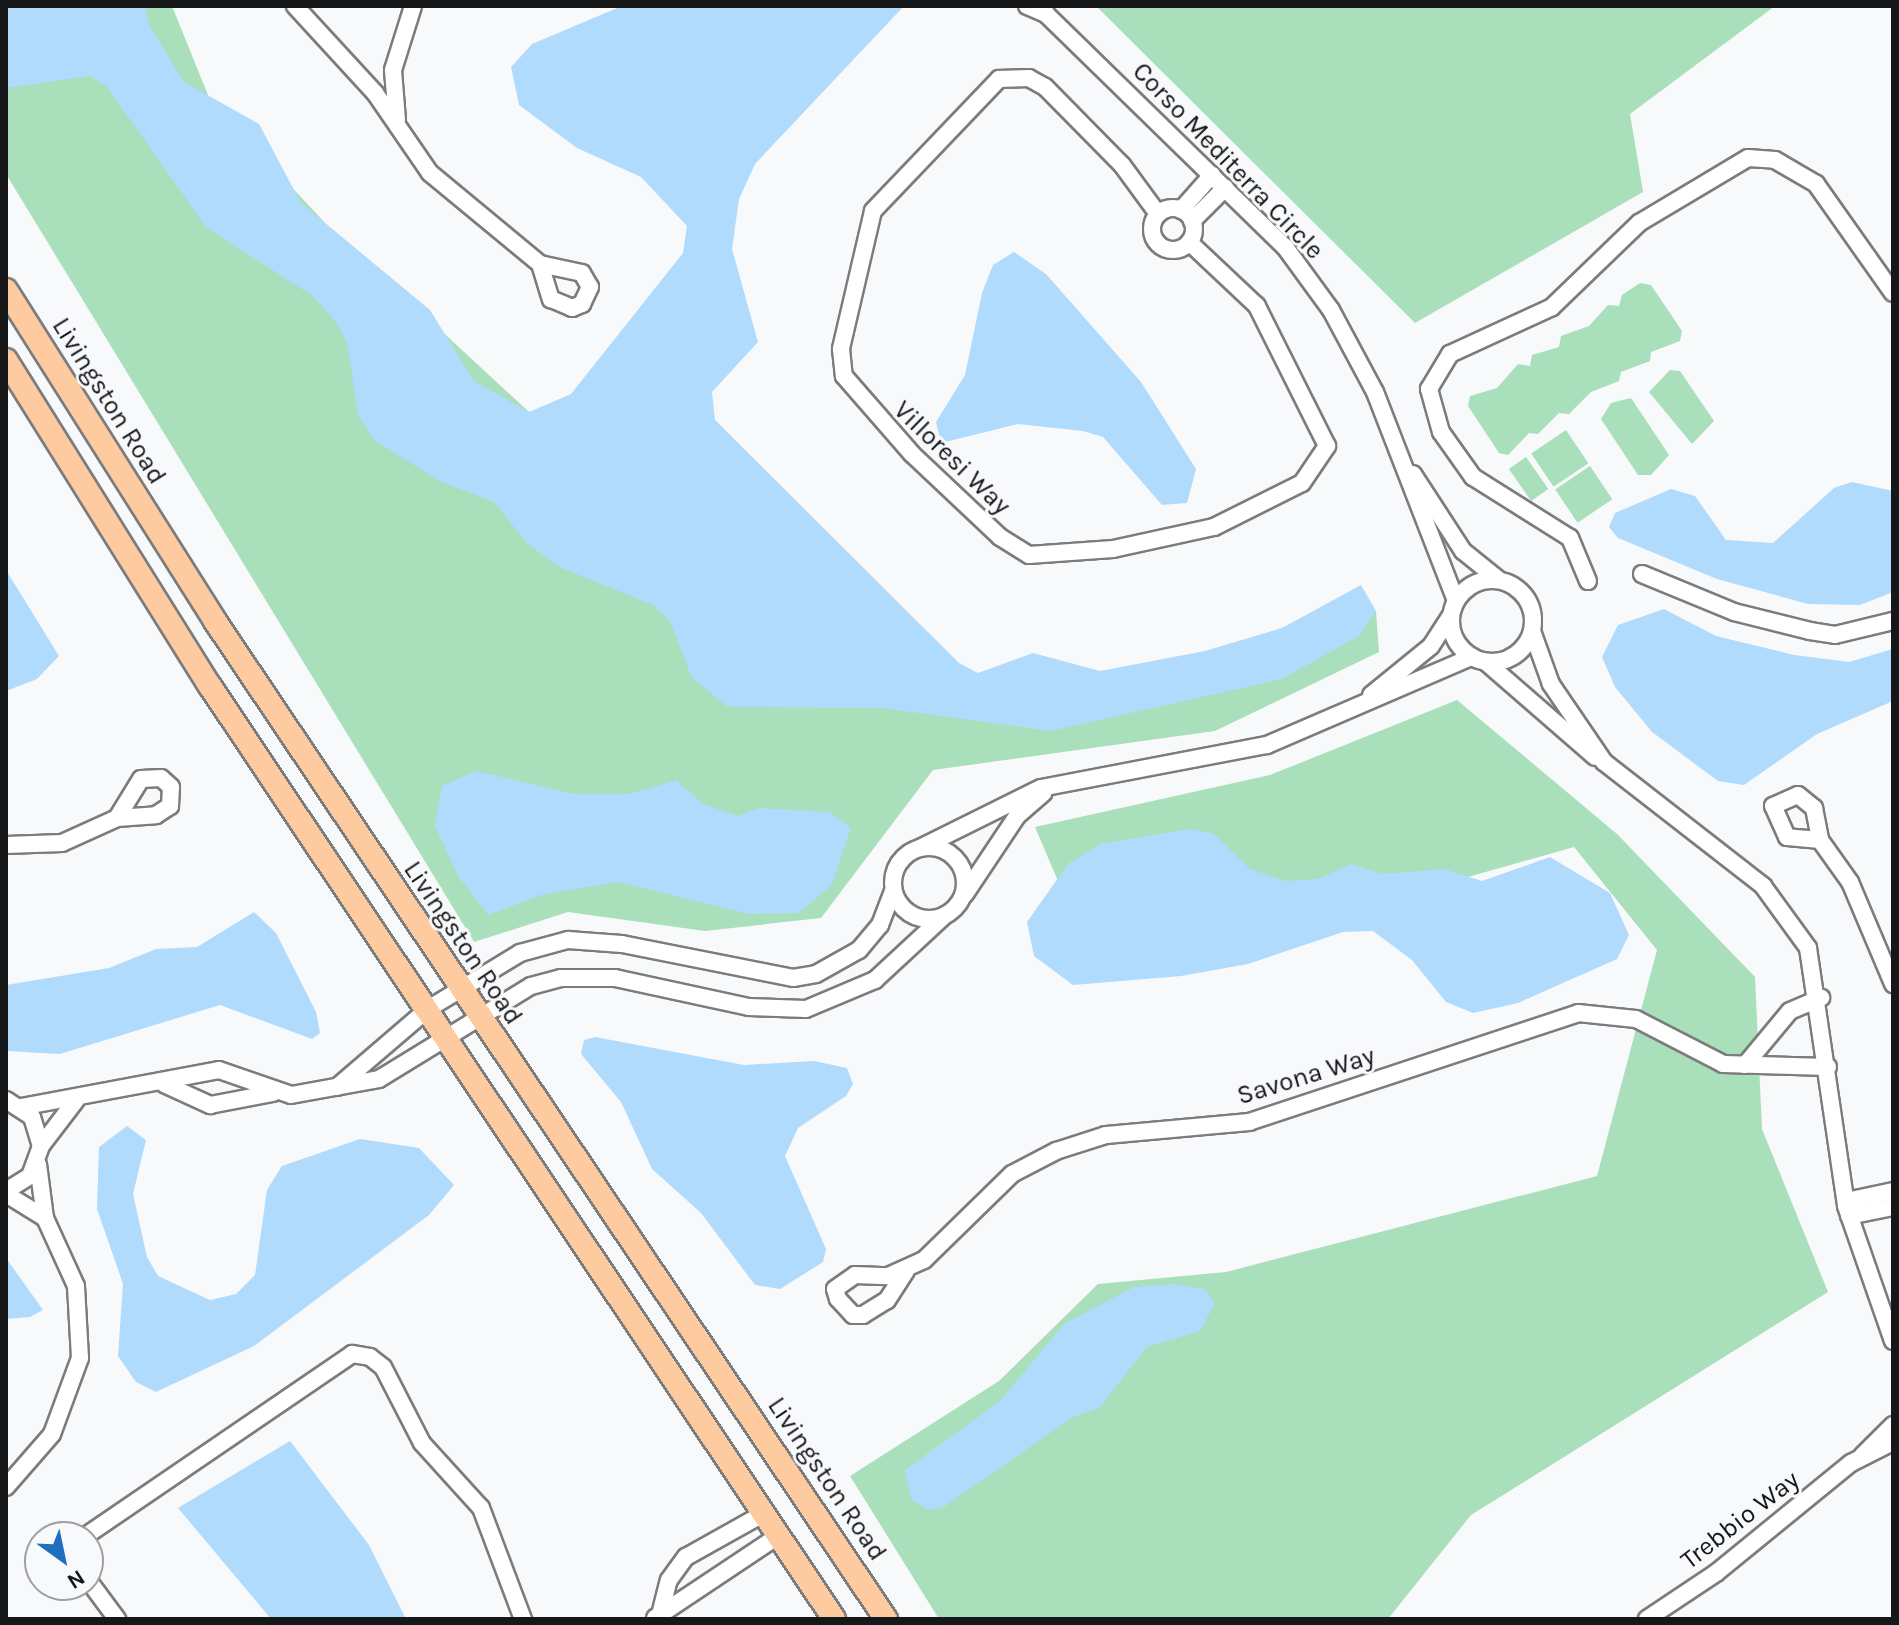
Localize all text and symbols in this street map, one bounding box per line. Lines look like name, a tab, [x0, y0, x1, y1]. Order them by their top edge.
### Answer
street label: Corso Mediterra Circle	[1126, 56, 1330, 266]
street label: Livingston Road	[45, 312, 173, 490]
street label: Villoresi Way	[887, 395, 1017, 521]
street label: Livingston Road	[397, 855, 529, 1031]
street label: Savona Way	[1233, 1040, 1379, 1112]
street label: Livingston Road	[761, 1391, 893, 1567]
street label: Trebbio Way	[1675, 1464, 1805, 1576]
north arrow	[24, 1521, 104, 1601]
text: N	[62, 1564, 90, 1595]

